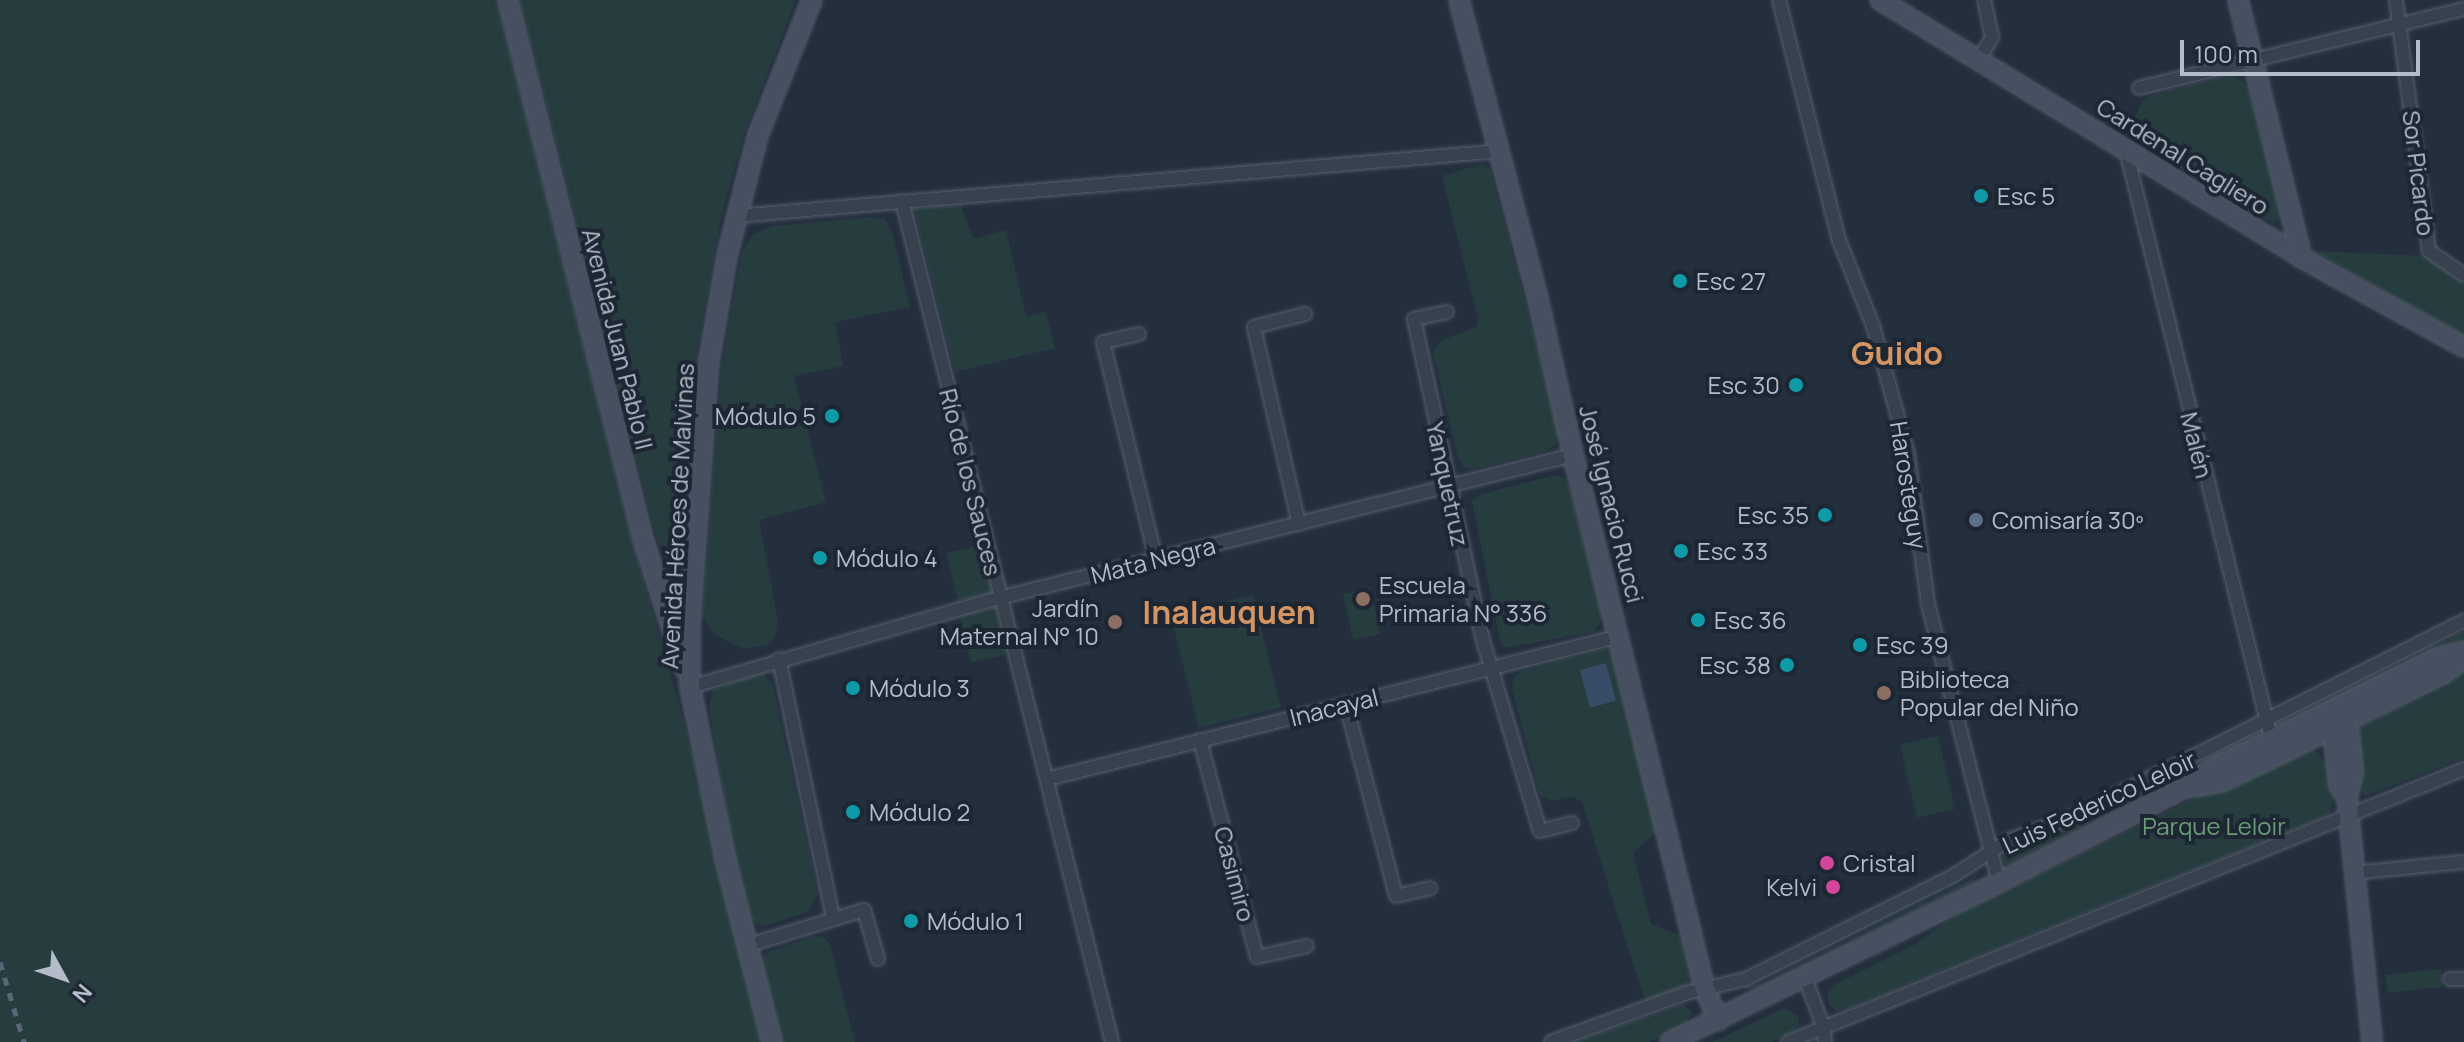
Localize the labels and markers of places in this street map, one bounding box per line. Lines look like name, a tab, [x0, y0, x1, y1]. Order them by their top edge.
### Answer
place label: Esc 5	[1997, 182, 2055, 210]
marker: Esc 5	[1972, 187, 1990, 205]
place label: Esc 27	[1696, 267, 1766, 295]
marker: Esc 27	[1671, 272, 1689, 290]
place label: Esc 30	[1708, 371, 1780, 399]
marker: Esc 30	[1787, 376, 1805, 394]
place label: Módulo 5	[715, 402, 816, 430]
marker: Módulo 5	[823, 407, 841, 425]
place label: Esc 35	[1738, 501, 1809, 529]
marker: Esc 35	[1816, 506, 1834, 524]
place label: Comisaría 30º	[1992, 506, 2144, 534]
marker: Comisaría 30º	[1967, 511, 1985, 529]
place label: Esc 33	[1697, 537, 1768, 565]
marker: Esc 33	[1672, 542, 1690, 560]
place label: Módulo 4	[836, 544, 938, 572]
marker: Módulo 4	[811, 549, 829, 567]
place label: Escuela Primaria N° 336	[1379, 571, 1547, 627]
marker: Escuela Primaria N° 336	[1354, 590, 1372, 608]
place label: Jardín Maternal N° 10	[940, 594, 1099, 650]
place label: Esc 36	[1714, 606, 1787, 634]
marker: Esc 36	[1689, 611, 1707, 629]
marker: Jardín Maternal N° 10	[1106, 613, 1124, 631]
place label: Esc 39	[1876, 631, 1949, 659]
marker: Esc 39	[1851, 636, 1869, 654]
place label: Esc 38	[1699, 651, 1771, 679]
marker: Esc 38	[1778, 656, 1796, 674]
place label: Biblioteca Popular del Niño	[1900, 665, 2079, 721]
place label: Módulo 3	[869, 674, 970, 702]
marker: Módulo 3	[844, 679, 862, 697]
marker: Biblioteca Popular del Niño	[1875, 684, 1893, 702]
place label: Módulo 2	[869, 798, 970, 826]
marker: Módulo 2	[844, 803, 862, 821]
place label: Cristal	[1843, 849, 1916, 877]
marker: Cristal	[1818, 854, 1836, 872]
place label: Kelvi	[1766, 873, 1817, 901]
marker: Kelvi	[1824, 878, 1842, 896]
place label: Módulo 1	[927, 907, 1024, 935]
marker: Módulo 1	[902, 912, 920, 930]

